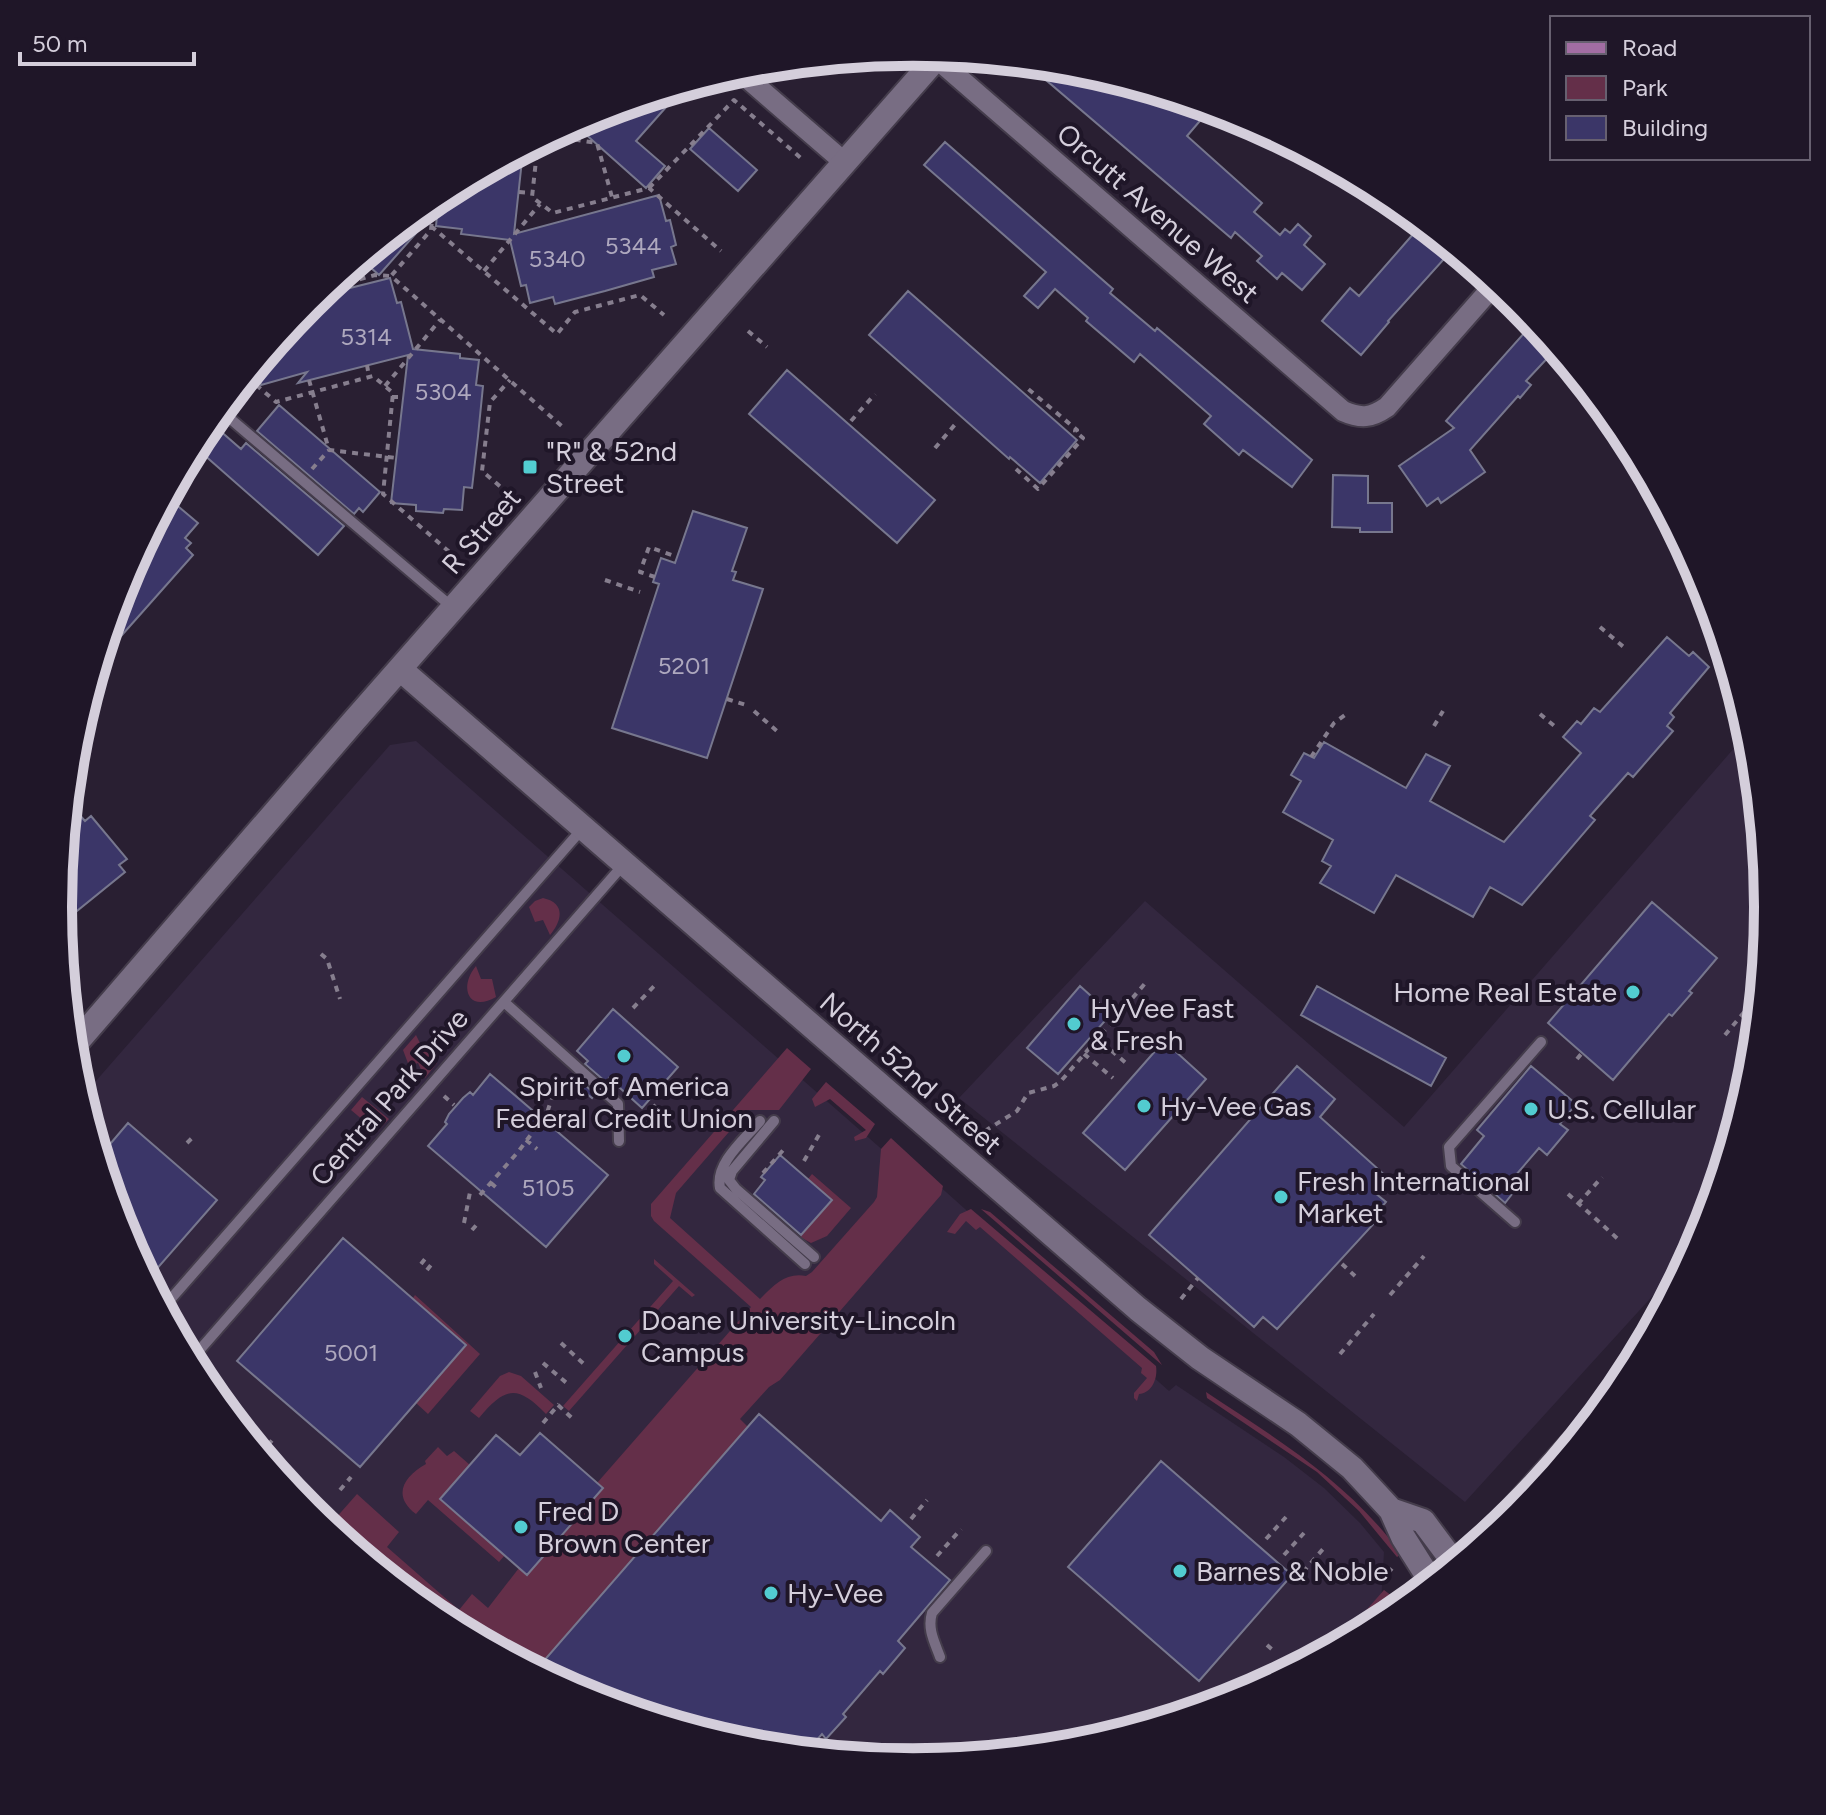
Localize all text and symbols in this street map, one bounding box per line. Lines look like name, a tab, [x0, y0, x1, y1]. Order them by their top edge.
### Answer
scale bar	[20, 16, 194, 66]
legend	[1550, 16, 1810, 160]
text: 50 m	[32, 29, 88, 58]
text: Road	[1622, 33, 1677, 62]
text: Park	[1622, 73, 1668, 102]
text: Building	[1622, 113, 1708, 142]
street label: Orcutt Avenue West	[1050, 116, 1266, 310]
house number: 5344	[605, 231, 661, 260]
house number: 5340	[528, 244, 586, 273]
house number: 5314	[340, 322, 392, 351]
house number: 5304	[414, 377, 472, 406]
place label: "R" & 52nd Street	[546, 434, 677, 500]
marker: "R" & 52nd Street	[521, 458, 539, 476]
street label: R Street	[434, 481, 528, 581]
house number: 5201	[658, 651, 710, 680]
place label: Home Real Estate	[1393, 975, 1617, 1009]
marker: Home Real Estate	[1624, 983, 1642, 1001]
street label: North 52nd Street	[813, 985, 1009, 1161]
place label: HyVee Fast & Fresh	[1090, 991, 1235, 1057]
street label: Central Park Drive	[303, 1002, 475, 1192]
marker: HyVee Fast & Fresh	[1065, 1015, 1083, 1033]
marker: Spirit of America Federal Credit Union	[615, 1047, 633, 1065]
place label: Spirit of America Federal Credit Union	[495, 1069, 753, 1135]
place label: Hy-Vee Gas	[1160, 1089, 1312, 1123]
place label: U.S. Cellular	[1547, 1092, 1696, 1126]
marker: Hy-Vee Gas	[1135, 1097, 1153, 1115]
marker: U.S. Cellular	[1522, 1100, 1540, 1118]
place label: Fresh International Market	[1297, 1164, 1530, 1230]
house number: 5105	[522, 1173, 574, 1202]
marker: Fresh International Market	[1272, 1188, 1290, 1206]
place label: Doane University-Lincoln Campus	[641, 1303, 956, 1369]
marker: Doane University-Lincoln Campus	[616, 1327, 634, 1345]
house number: 5001	[324, 1338, 378, 1367]
place label: Fred D Brown Center	[537, 1494, 711, 1560]
marker: Fred D Brown Center	[512, 1518, 530, 1536]
place label: Barnes & Noble	[1196, 1554, 1388, 1588]
marker: Barnes & Noble	[1171, 1562, 1189, 1580]
place label: Hy-Vee	[787, 1576, 883, 1610]
marker: Hy-Vee	[762, 1584, 780, 1602]

